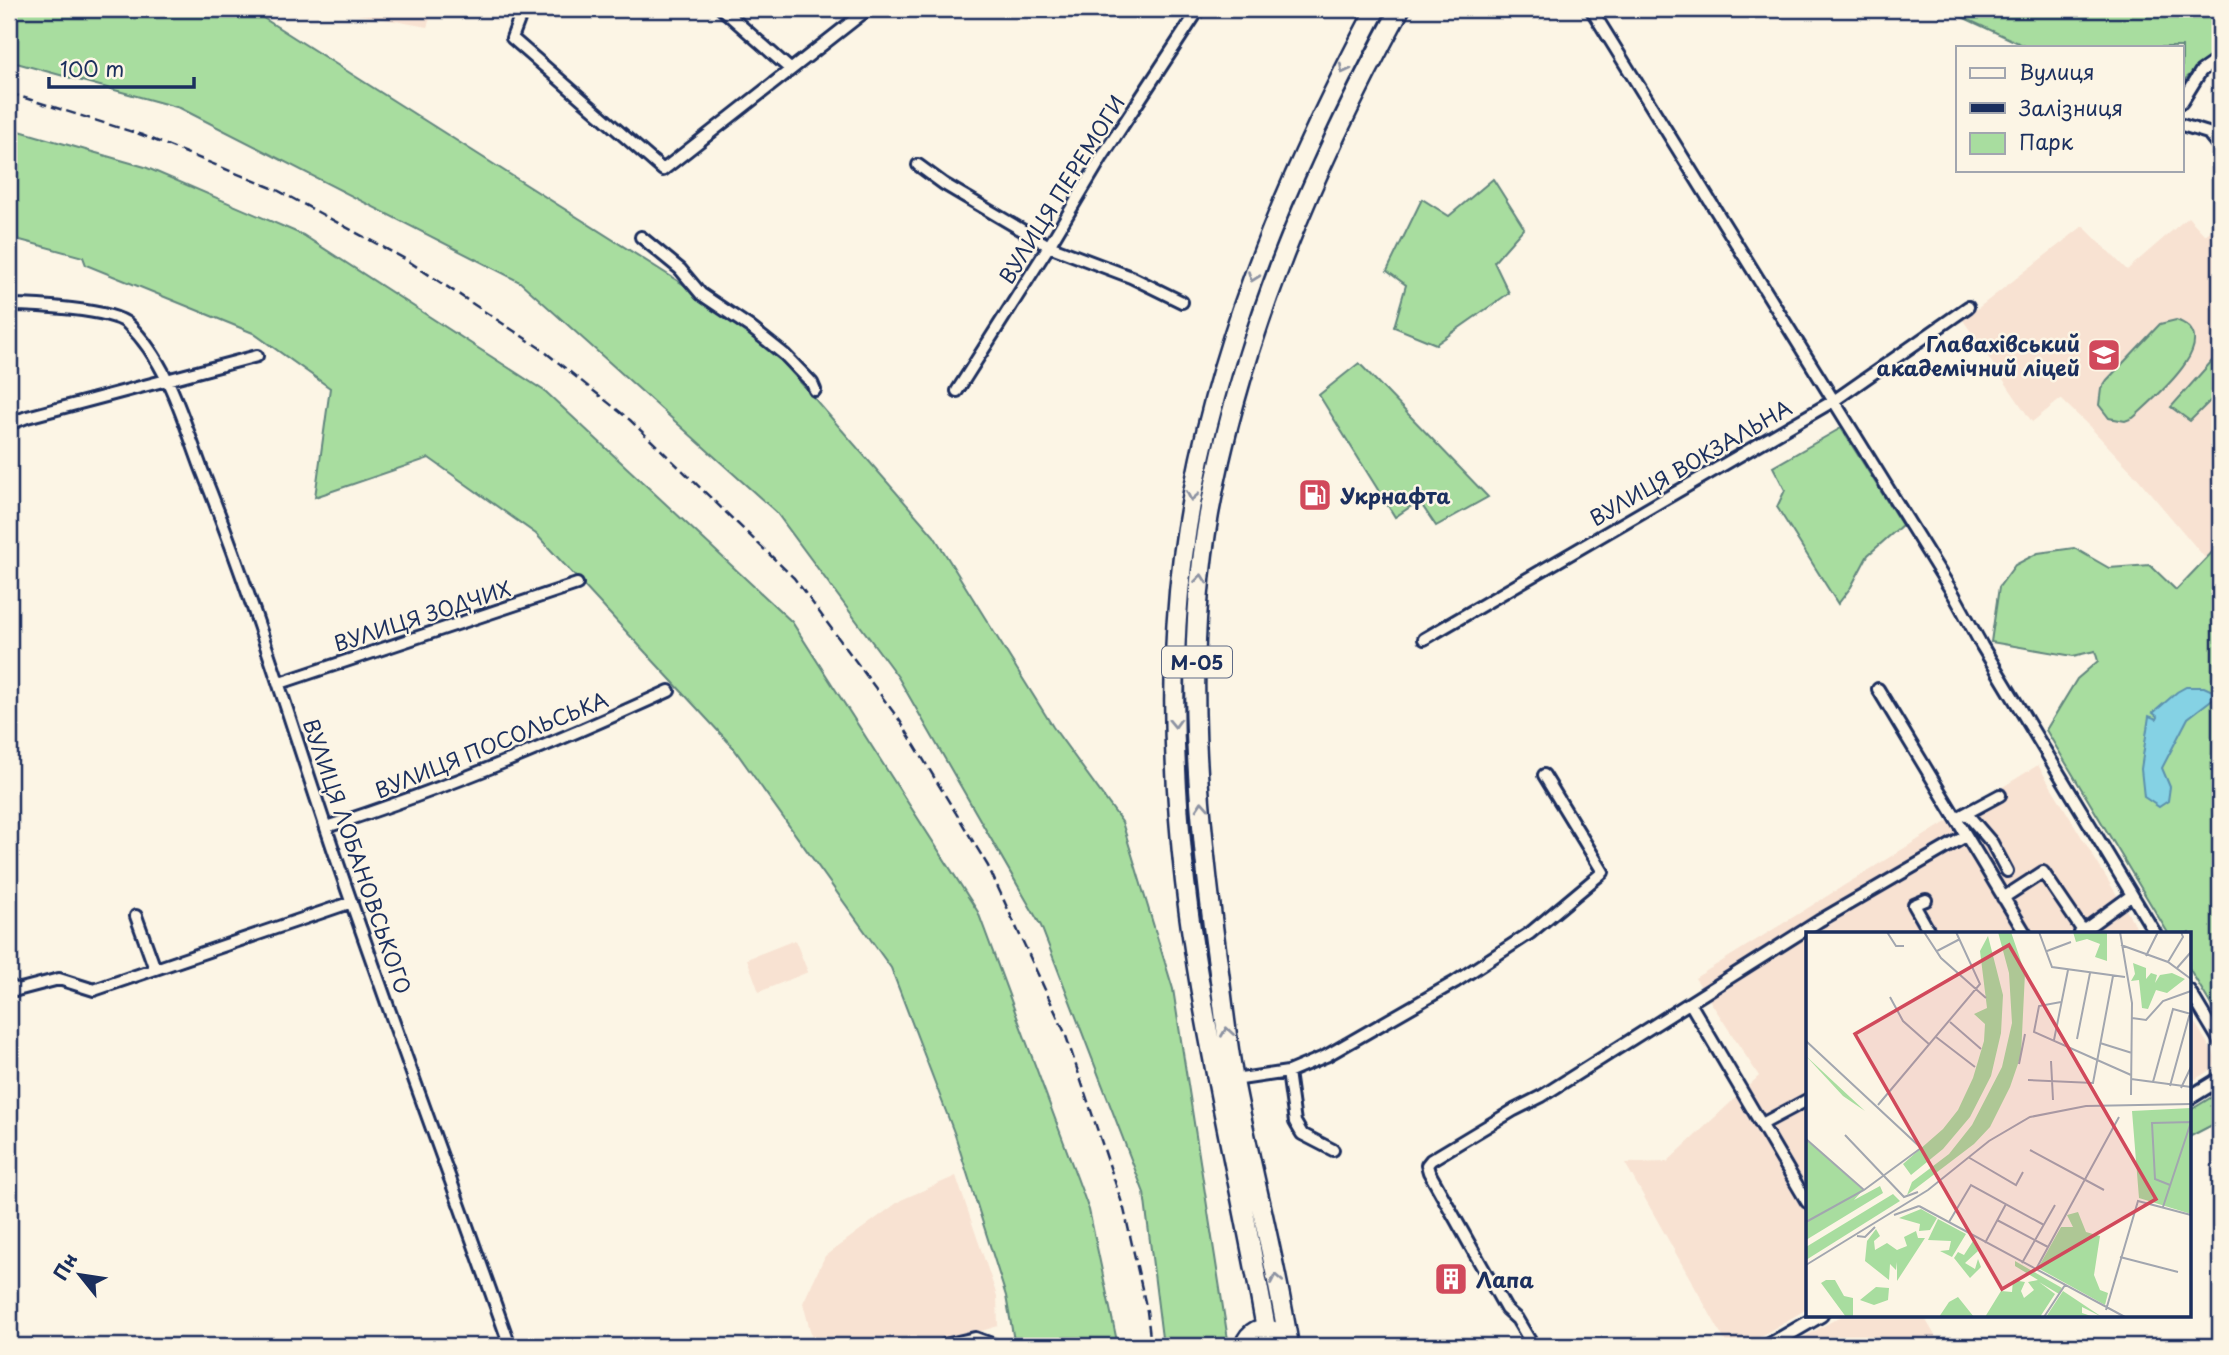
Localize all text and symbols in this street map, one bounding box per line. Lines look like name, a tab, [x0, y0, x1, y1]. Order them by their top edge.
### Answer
scale bar	[49, 46, 194, 90]
legend	[1956, 46, 2184, 172]
text: 100 m	[60, 52, 124, 84]
text: Вулиця	[2019, 55, 2095, 87]
one-way arrow	[1339, 62, 1352, 74]
street label: ВУЛИЦЯ ПЕРЕМОГИ	[990, 89, 1132, 289]
text: Залізниця	[2018, 91, 2123, 123]
text: Парк	[2019, 125, 2074, 157]
one-way arrow	[1247, 271, 1261, 283]
place label: Главахівський академічний ліцей	[1876, 327, 2080, 383]
school or university icon: Главахівський академічний ліцей	[2085, 336, 2123, 374]
street label: ВУЛИЦЯ ВОКЗАЛЬНА	[1583, 391, 1797, 533]
fuel station icon: Укрнафта	[1296, 476, 1334, 514]
place label: Укрнафта	[1340, 479, 1451, 511]
one-way arrow	[1186, 490, 1201, 502]
street label: ВУЛИЦЯ ЗОДЧИХ	[329, 571, 515, 659]
one-way arrow	[1193, 573, 1208, 584]
road number: М-05	[1162, 646, 1232, 678]
street label: ВУЛИЦЯ ПОСОЛЬСЬКА	[370, 683, 612, 805]
street label: ВУЛИЦЯ ЛОБАНОВСЬКОГО	[296, 714, 420, 998]
one-way arrow	[1167, 718, 1183, 728]
one-way arrow	[1195, 800, 1210, 811]
inset map	[1806, 932, 2190, 1316]
one-way arrow	[1220, 1026, 1235, 1038]
north arrow	[46, 1240, 116, 1310]
text: Пн	[45, 1247, 83, 1285]
building icon: Лапа	[1432, 1260, 1470, 1298]
place label: Лапа	[1476, 1263, 1534, 1295]
one-way arrow	[1270, 1273, 1285, 1285]

